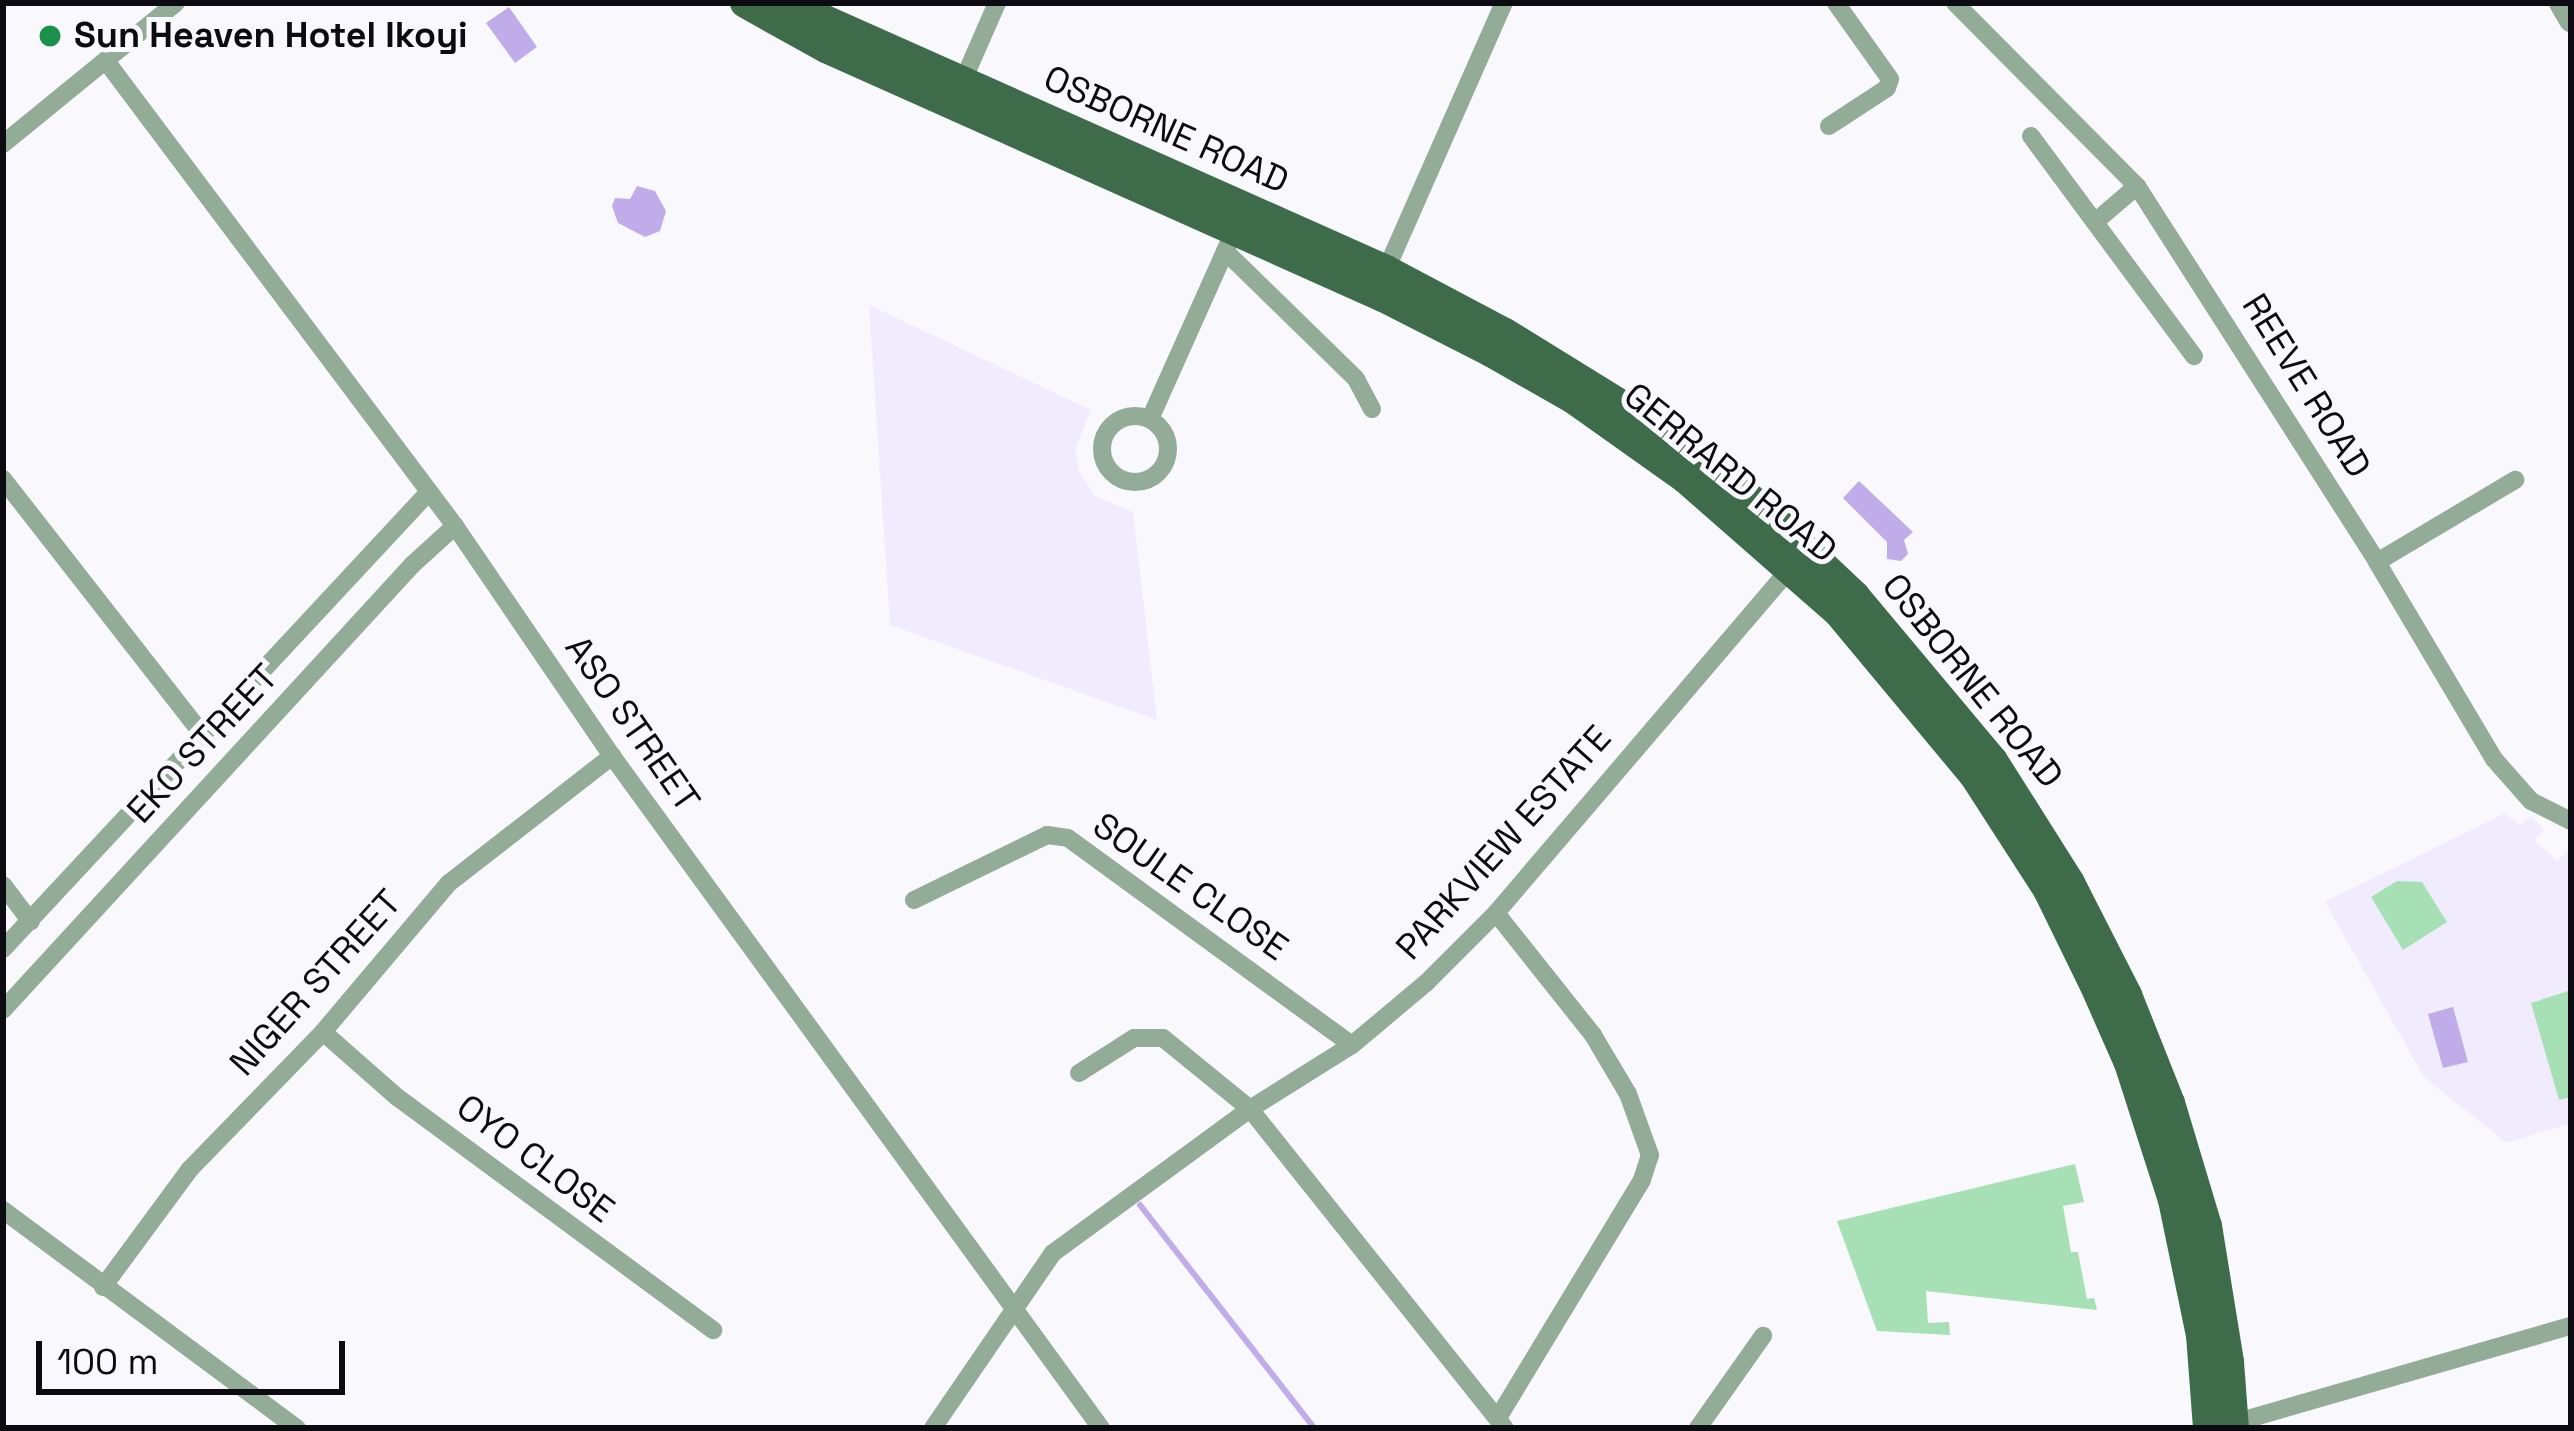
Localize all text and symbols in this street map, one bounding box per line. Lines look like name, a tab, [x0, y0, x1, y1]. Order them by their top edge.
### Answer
place label: Sun Heaven Hotel Ikoyi	[74, 14, 468, 58]
marker: Sun Heaven Hotel Ikoyi	[37, 23, 63, 49]
street label: OSBORNE ROAD	[1037, 57, 1295, 203]
street label: REEVE ROAD	[2233, 286, 2379, 486]
street label: GERRARD ROAD	[1615, 374, 1845, 572]
street label: OSBORNE ROAD	[1872, 565, 2072, 797]
street label: ASO STREET	[556, 628, 708, 820]
street label: EKO STREET	[119, 656, 287, 832]
street label: PARKVIEW ESTATE	[1388, 717, 1620, 969]
street label: SOULE CLOSE	[1084, 804, 1296, 970]
street label: NIGER STREET	[221, 881, 411, 1085]
street label: OYO CLOSE	[448, 1086, 622, 1232]
scale bar	[42, 1317, 351, 1391]
text: 100 m	[57, 1339, 158, 1385]

